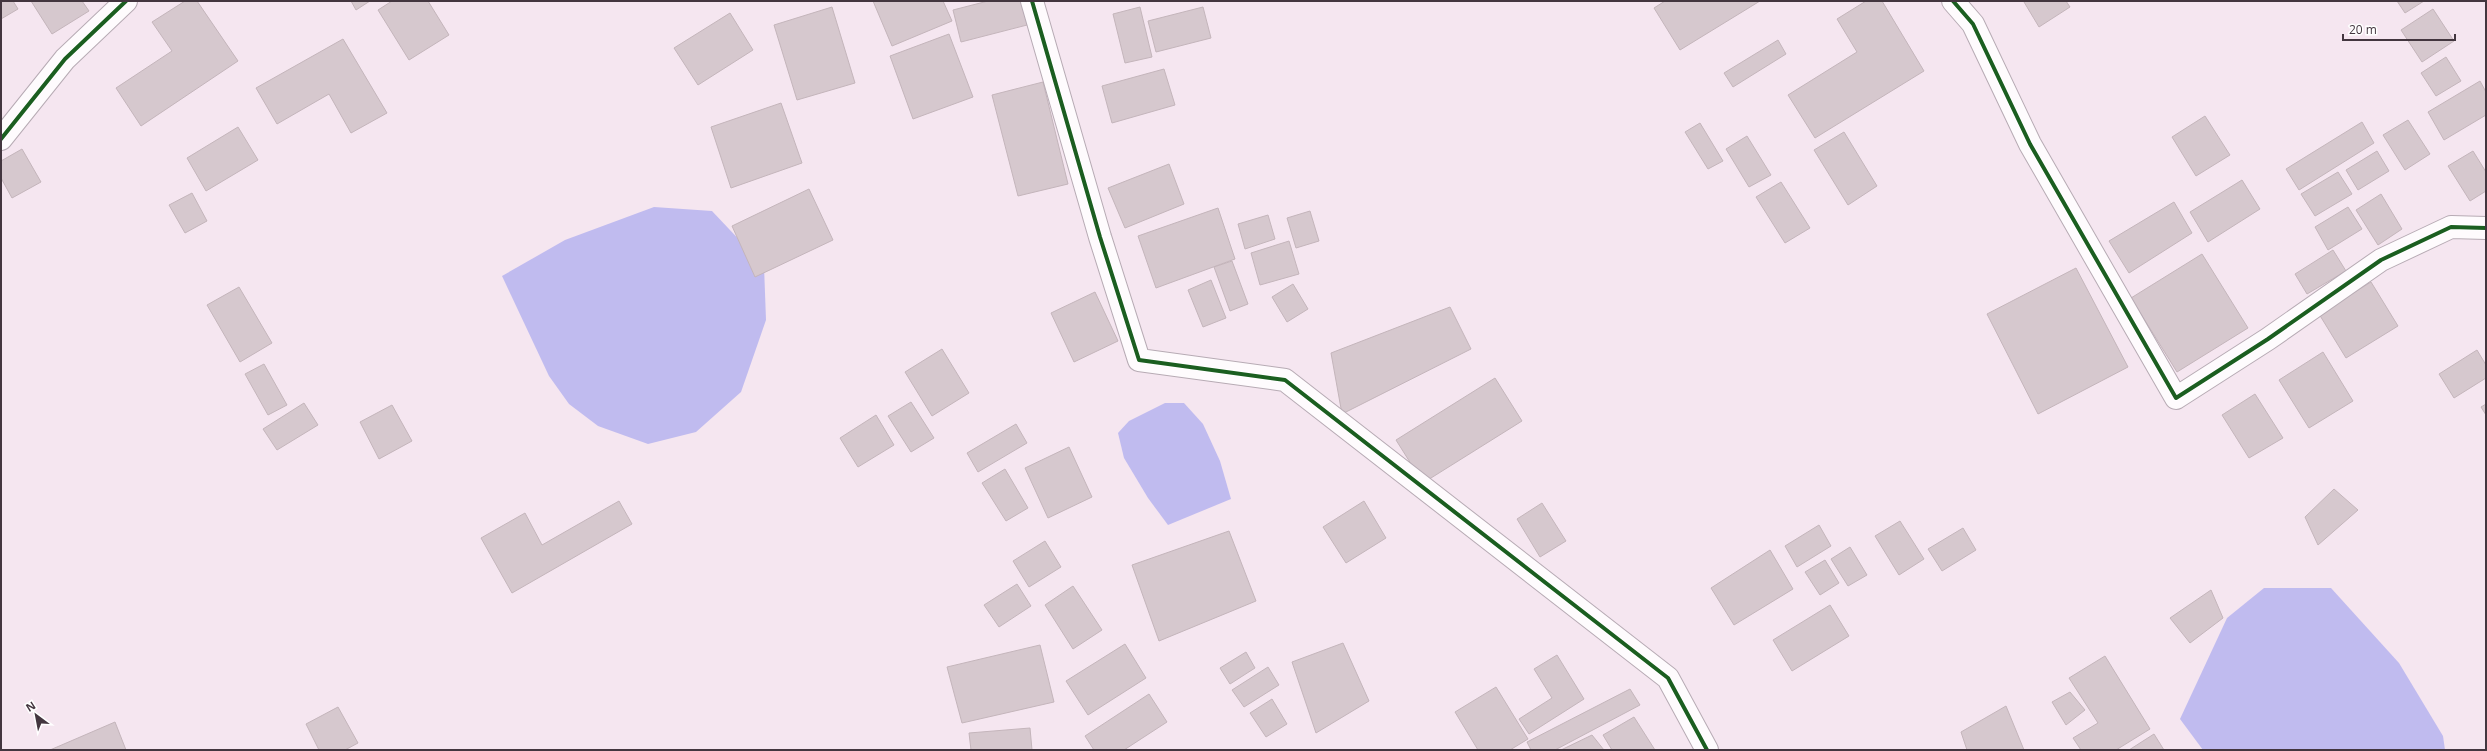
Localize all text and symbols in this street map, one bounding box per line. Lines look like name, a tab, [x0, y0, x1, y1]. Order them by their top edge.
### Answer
scale bar	[2343, 16, 2455, 42]
text: 20 m	[2349, 21, 2377, 38]
north arrow	[16, 695, 56, 735]
text: N	[23, 697, 38, 715]

